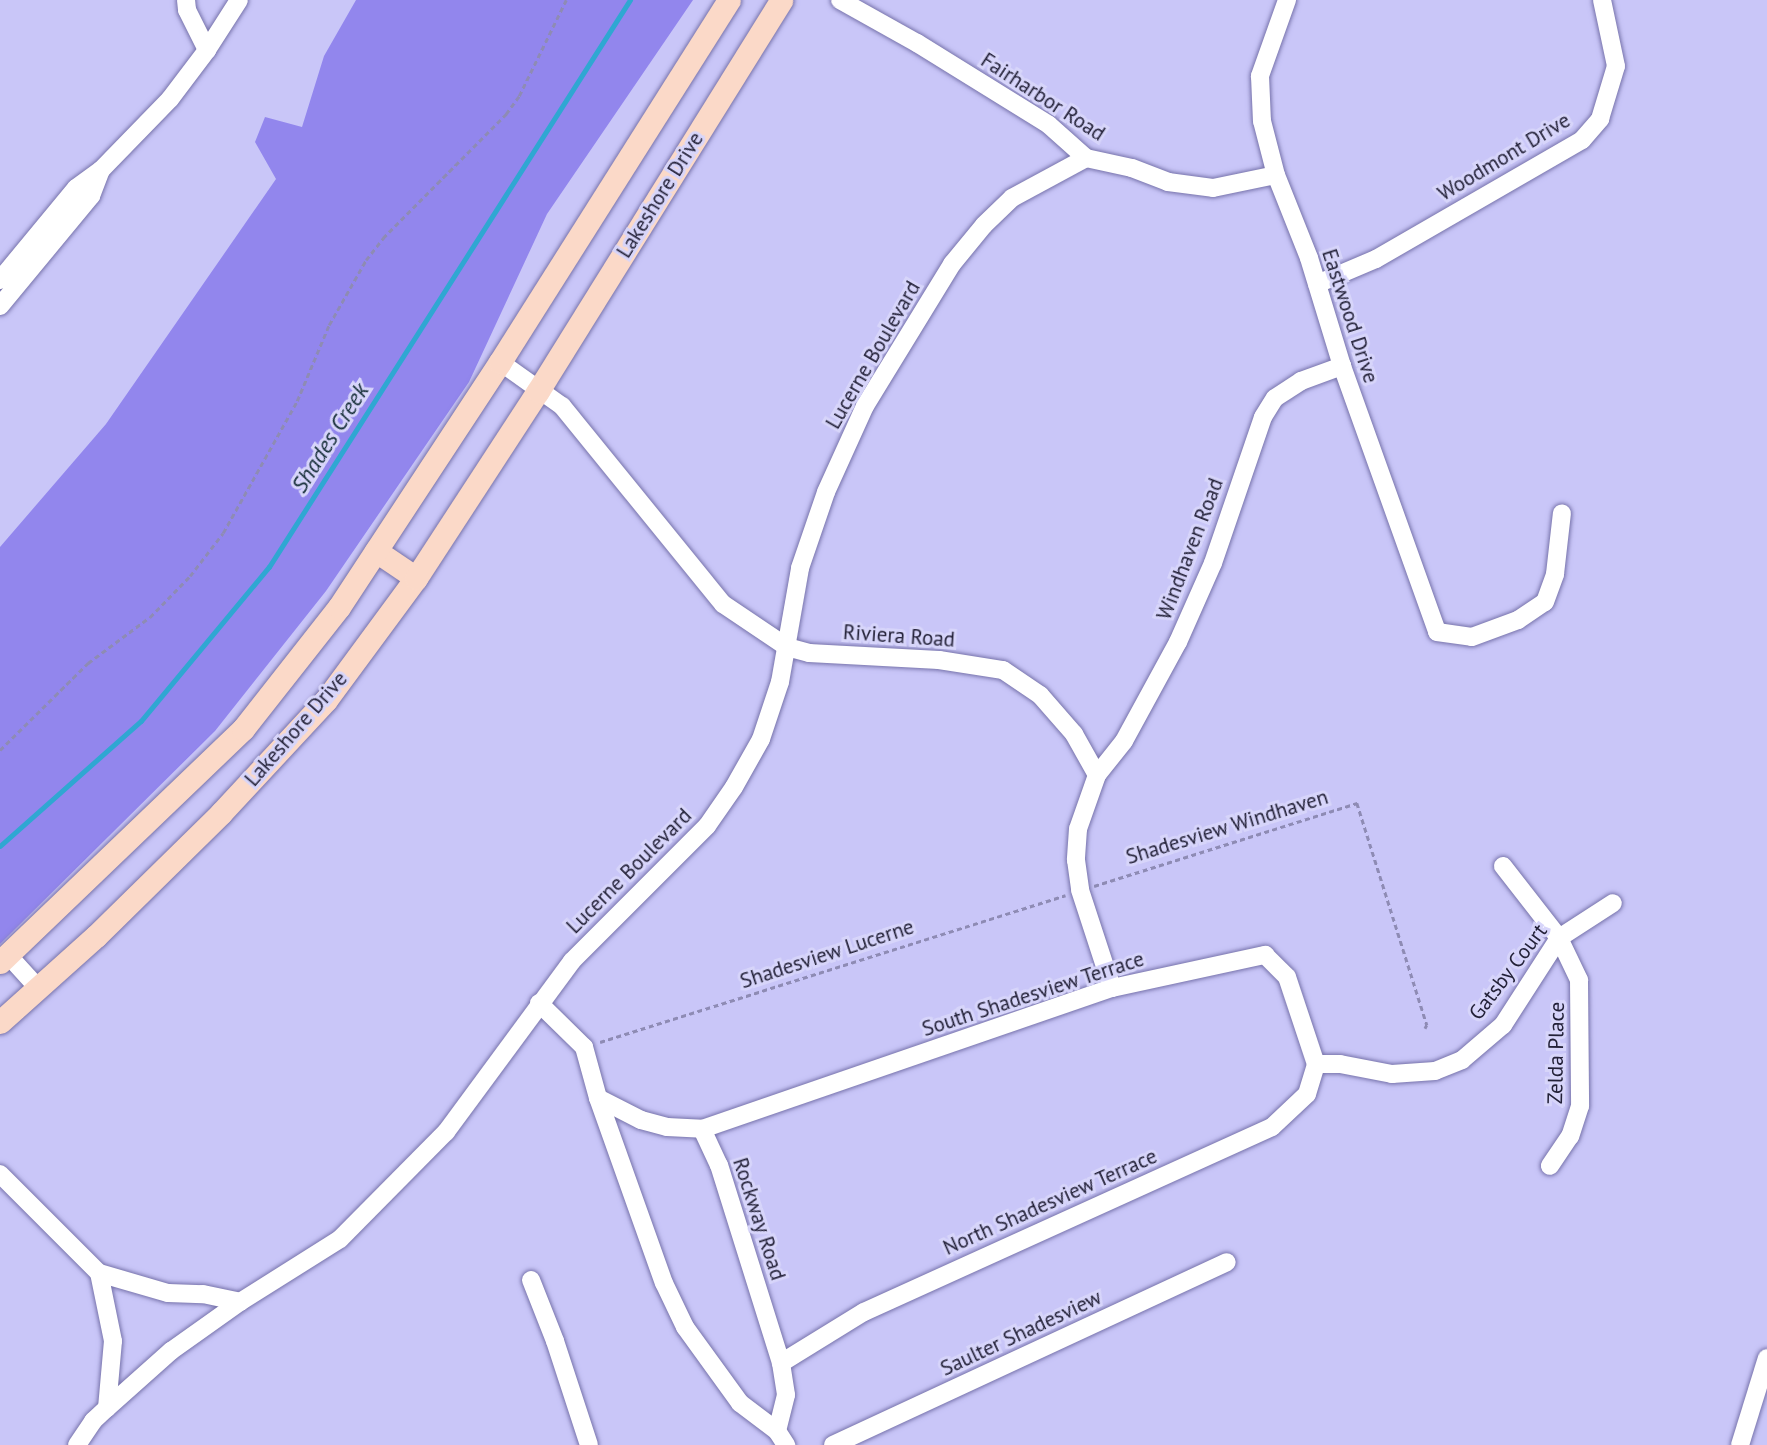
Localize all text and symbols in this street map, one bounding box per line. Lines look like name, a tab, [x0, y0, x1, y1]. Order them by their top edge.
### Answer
street label: Fairharbor Road	[976, 48, 1110, 146]
street label: Woodmont Drive	[1433, 108, 1575, 206]
street label: Lakeshore Drive	[611, 128, 709, 262]
street label: Eastwood Drive	[1316, 246, 1384, 386]
street label: Lucerne Boulevard	[820, 277, 926, 433]
water label: Shades Creek	[286, 378, 374, 498]
street label: Windhaven Road	[1151, 475, 1229, 623]
street label: Riviera Road	[842, 620, 956, 652]
street label: Lakeshore Drive	[239, 667, 353, 791]
street label: Shadesview Windhaven	[1123, 784, 1331, 870]
street label: Lucerne Boulevard	[561, 803, 697, 939]
street label: Shadesview Lucerne	[737, 914, 917, 994]
street label: Gatsby Court	[1464, 919, 1552, 1025]
street label: South Shadesview Terrace	[918, 946, 1148, 1042]
street label: Zelda Place	[1543, 1002, 1569, 1104]
street label: North Shadesview Terrace	[939, 1143, 1161, 1261]
street label: Rockway Road	[727, 1154, 791, 1284]
street label: Saulter Shadesview	[936, 1285, 1106, 1381]

